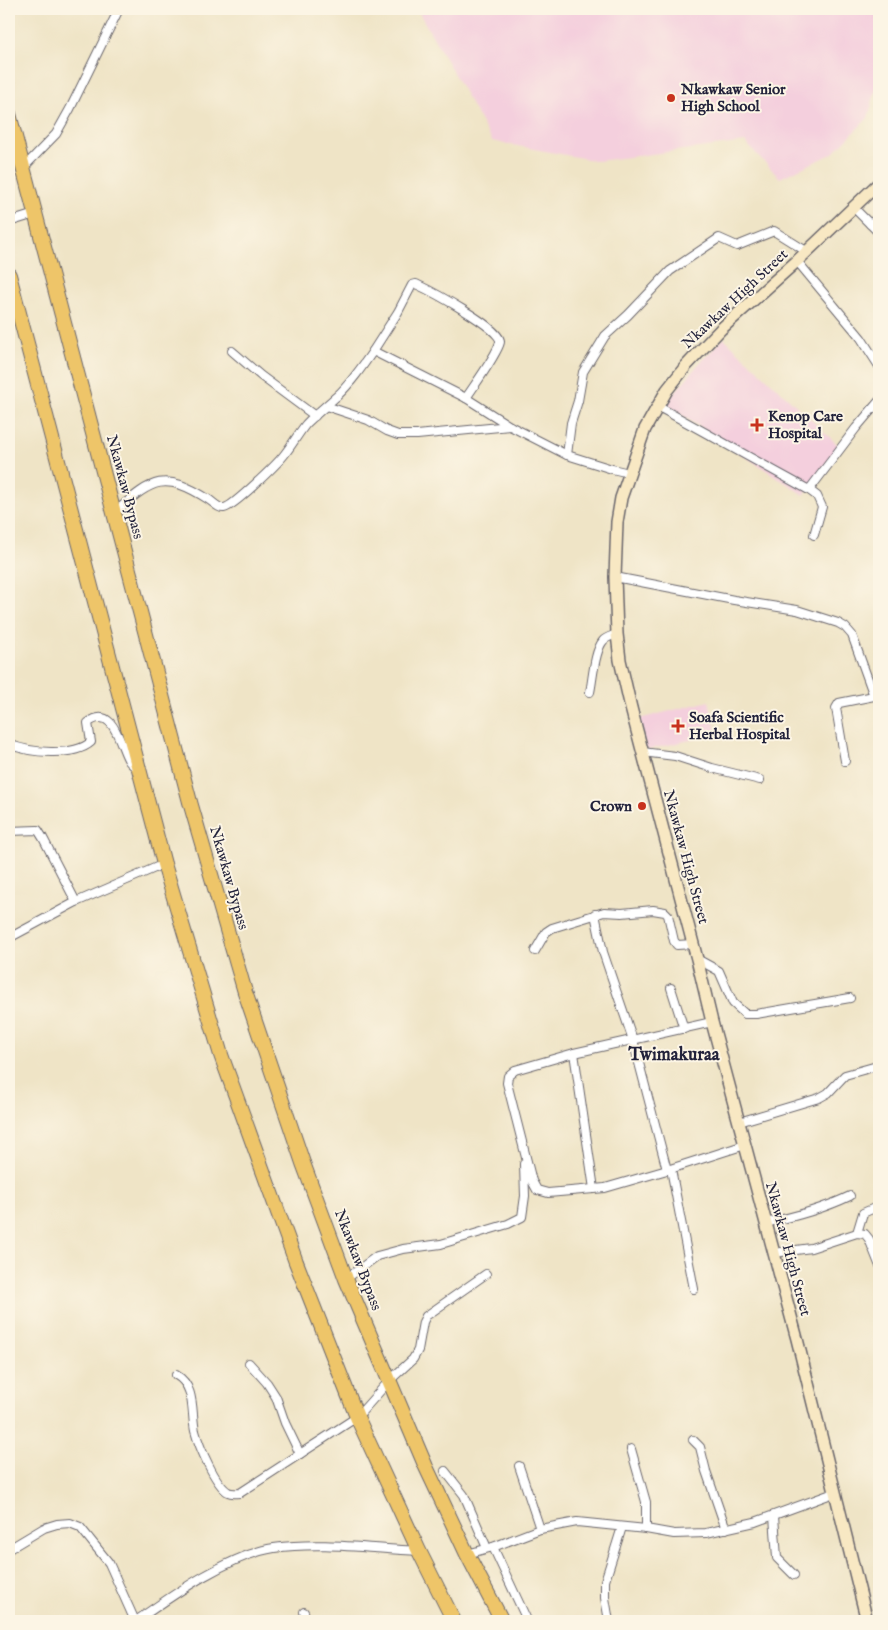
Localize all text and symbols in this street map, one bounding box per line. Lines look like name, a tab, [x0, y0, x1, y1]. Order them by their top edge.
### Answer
place label: Nkawkaw Senior High School	[680, 80, 786, 116]
marker: Nkawkaw Senior High School	[665, 92, 677, 104]
street label: Nkawkaw High Street	[678, 245, 792, 353]
place label: Kenop Care Hospital	[768, 407, 843, 443]
marker: Kenop Care Hospital	[750, 418, 764, 432]
street label: Nkawkaw Bypass	[102, 433, 148, 541]
place label: Soafa Scientific Herbal Hospital	[689, 708, 791, 744]
marker: Soafa Scientific Herbal Hospital	[671, 719, 685, 733]
street label: Nkawkaw High Street	[659, 788, 713, 926]
place label: Crown	[590, 797, 632, 816]
marker: Crown	[636, 800, 648, 812]
street label: Nkawkaw Bypass	[205, 824, 253, 932]
district label: Twimakuraa	[627, 1044, 721, 1067]
street label: Nkawkaw High Street	[761, 1180, 815, 1318]
street label: Nkawkaw Bypass	[330, 1207, 386, 1313]

